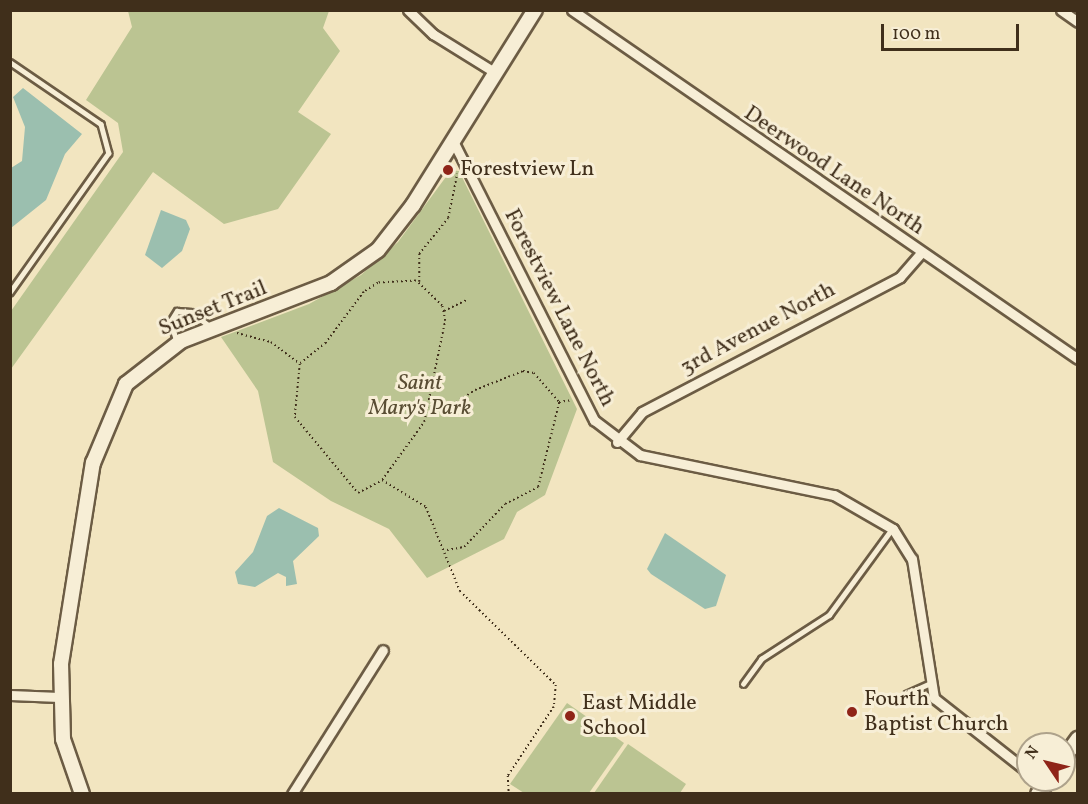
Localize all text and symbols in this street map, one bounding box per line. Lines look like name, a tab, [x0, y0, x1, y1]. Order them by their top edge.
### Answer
scale bar	[884, 12, 1022, 50]
text: 100 m	[892, 22, 941, 47]
street label: Deerwood Lane North	[739, 101, 929, 241]
place label: Forestview Ln	[460, 157, 595, 183]
marker: Forestview Ln	[441, 163, 455, 177]
street label: Forestview Lane North	[498, 204, 620, 412]
street label: Sunset Trail	[155, 275, 271, 343]
street label: 3rd Avenue North	[676, 277, 840, 381]
park label: Saint Mary's Park	[369, 370, 471, 422]
place label: Fourth Baptist Church	[864, 686, 1009, 738]
place label: East Middle School	[582, 690, 697, 742]
marker: Fourth Baptist Church	[845, 705, 859, 719]
marker: East Middle School	[563, 709, 577, 723]
north arrow	[1016, 732, 1076, 792]
text: N	[1021, 742, 1045, 764]

